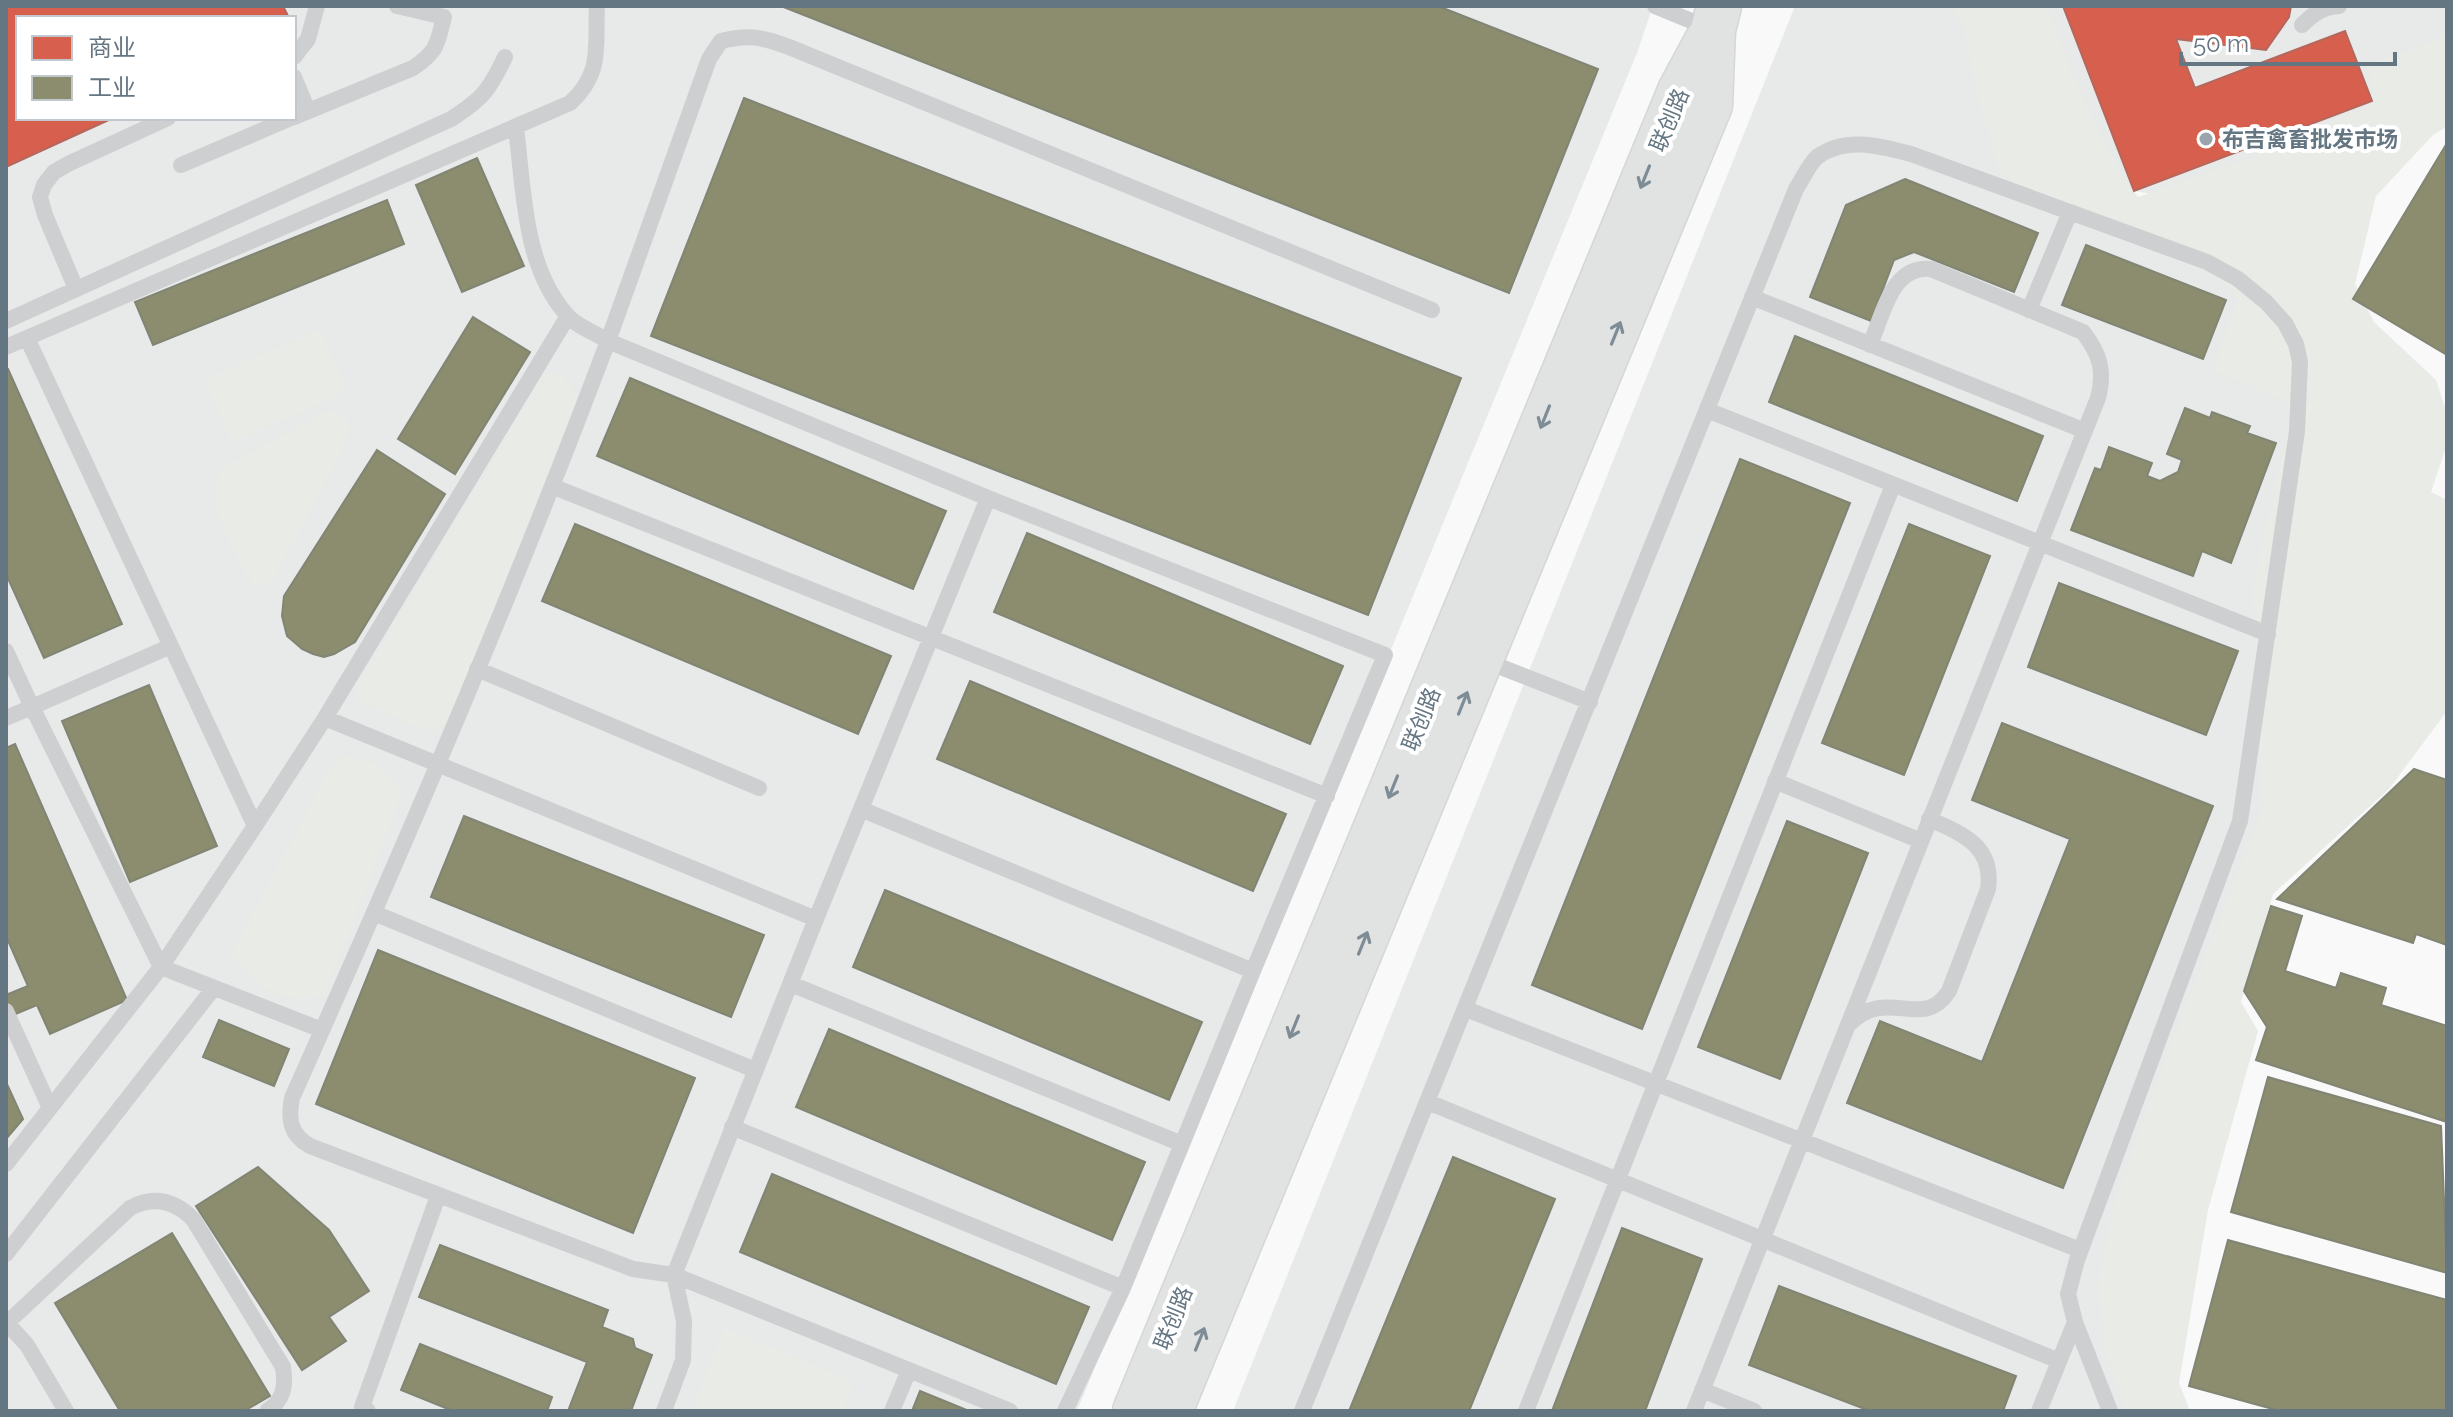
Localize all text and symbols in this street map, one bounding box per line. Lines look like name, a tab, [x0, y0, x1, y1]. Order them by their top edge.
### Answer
legend	[16, 16, 296, 120]
scale bar	[2181, 16, 2395, 66]
text: 50 m	[2193, 29, 2249, 58]
text: 商业	[88, 33, 136, 62]
text: 工业	[88, 73, 136, 102]
street label: 联创路	[1644, 85, 1694, 155]
place label: 布吉禽畜批发市场	[2222, 126, 2398, 152]
marker: 布吉禽畜批发市场	[2197, 130, 2215, 148]
one-way arrow	[1636, 164, 1651, 189]
one-way arrow	[1609, 322, 1624, 346]
one-way arrow	[1537, 404, 1552, 429]
street label: 联创路	[1397, 684, 1445, 754]
one-way arrow	[1456, 691, 1471, 716]
one-way arrow	[1385, 774, 1399, 799]
one-way arrow	[1357, 931, 1372, 956]
one-way arrow	[1285, 1014, 1300, 1039]
street label: 联创路	[1149, 1283, 1197, 1353]
one-way arrow	[1194, 1327, 1208, 1352]

